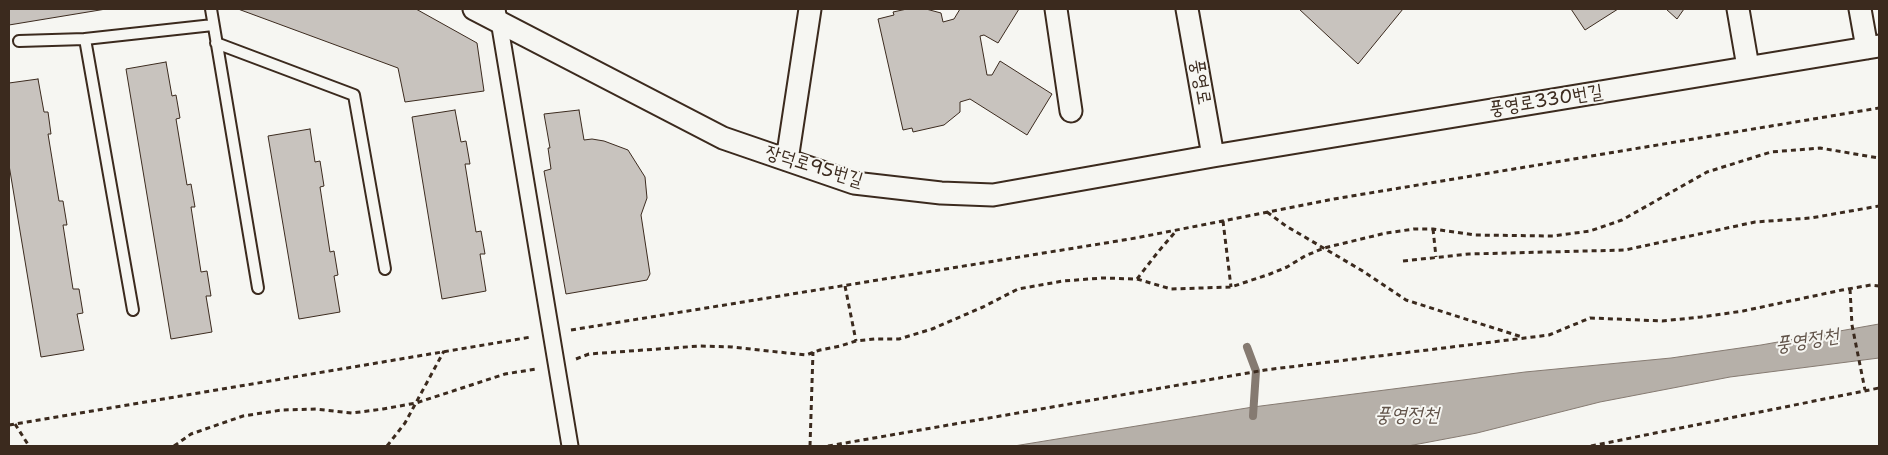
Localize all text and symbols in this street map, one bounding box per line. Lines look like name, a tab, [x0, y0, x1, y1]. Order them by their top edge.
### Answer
street label: 풍영로	[1185, 57, 1215, 107]
street label: 풍영로330번길	[1488, 81, 1604, 121]
street label: 장덕로95번길	[762, 141, 866, 193]
water label: 풍영정천	[1773, 324, 1841, 358]
water label: 풍영정천	[1375, 404, 1439, 428]

